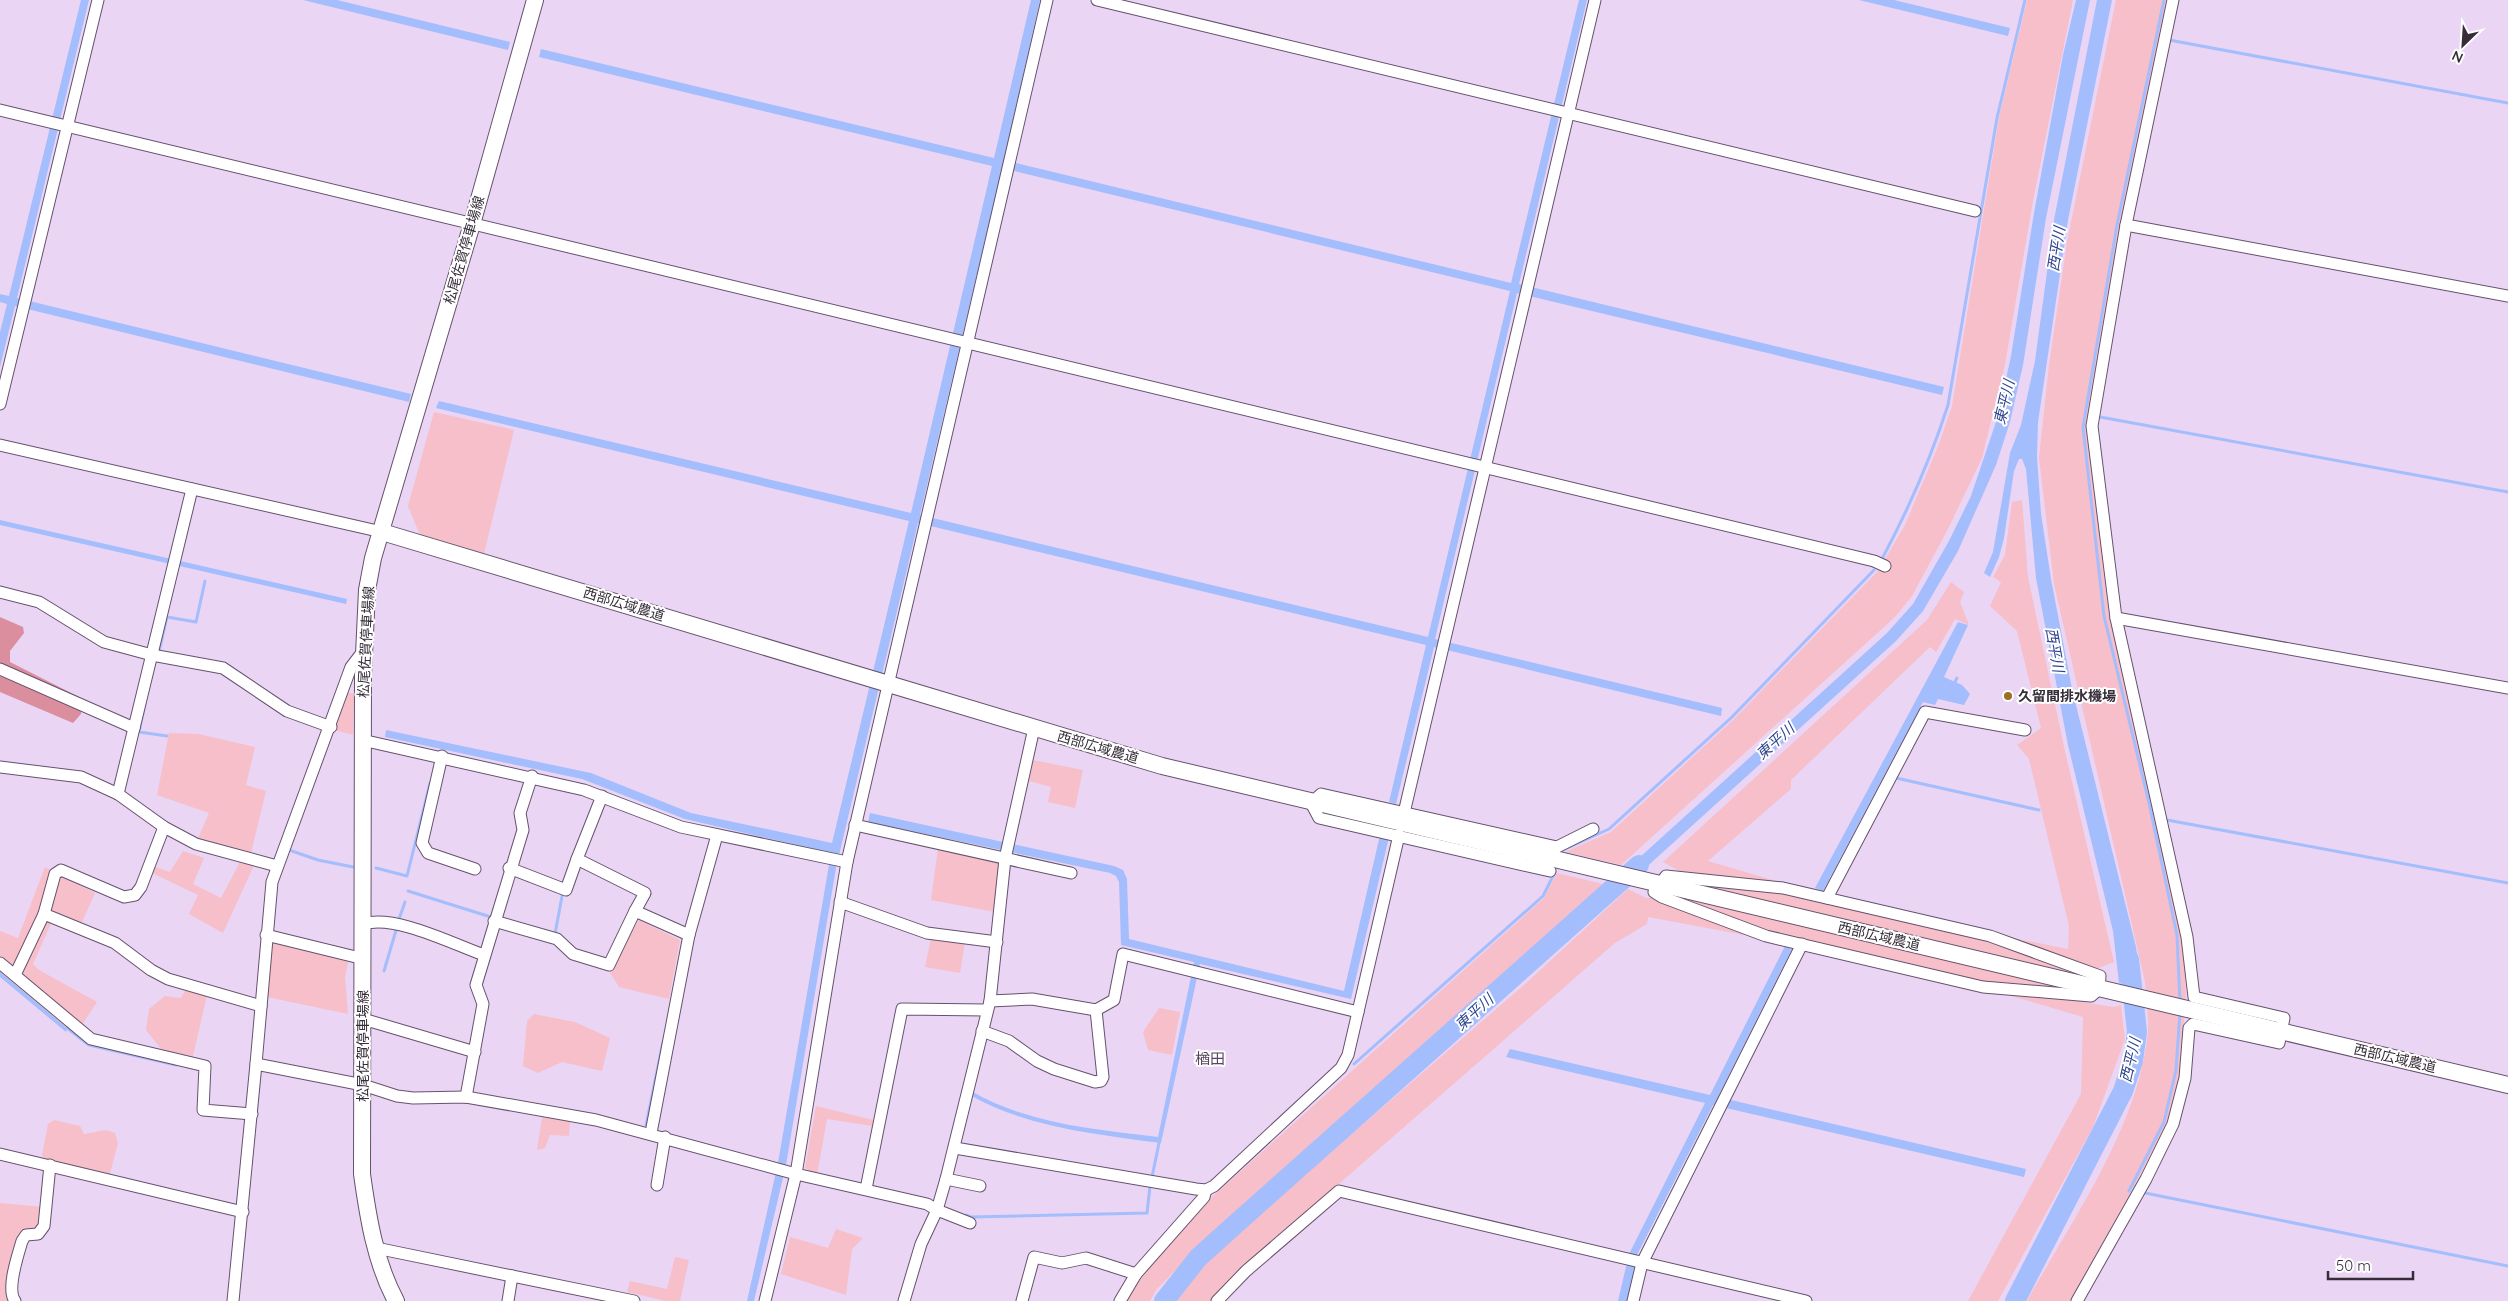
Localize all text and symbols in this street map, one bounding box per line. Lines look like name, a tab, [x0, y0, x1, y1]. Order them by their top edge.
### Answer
north arrow	[2438, 20, 2488, 70]
text: N	[2449, 46, 2466, 67]
street label: 松尾佐賀停車場線	[440, 194, 488, 306]
water label: 西平川	[2043, 223, 2069, 273]
water label: 東平川	[1990, 376, 2019, 426]
street label: 西部広域農道	[581, 583, 667, 625]
street label: 松尾佐賀停車場線	[354, 586, 378, 698]
water label: 西平川	[2042, 626, 2069, 676]
place label: 久留間排水機場	[2018, 687, 2116, 705]
marker: 久留間排水機場	[2002, 690, 2014, 702]
water label: 東平川	[1752, 718, 1800, 763]
street label: 西部広域農道	[1055, 727, 1141, 767]
street label: 西部広域農道	[1836, 918, 1922, 954]
water label: 東平川	[1451, 989, 1499, 1034]
street label: 松尾佐賀停車場線	[354, 990, 372, 1102]
water label: 西平川	[2116, 1034, 2145, 1084]
street label: 西部広域農道	[2352, 1040, 2438, 1076]
district label: 楢田	[1195, 1049, 1225, 1068]
scale bar	[2328, 1248, 2413, 1280]
text: 50 m	[2336, 1256, 2371, 1275]

